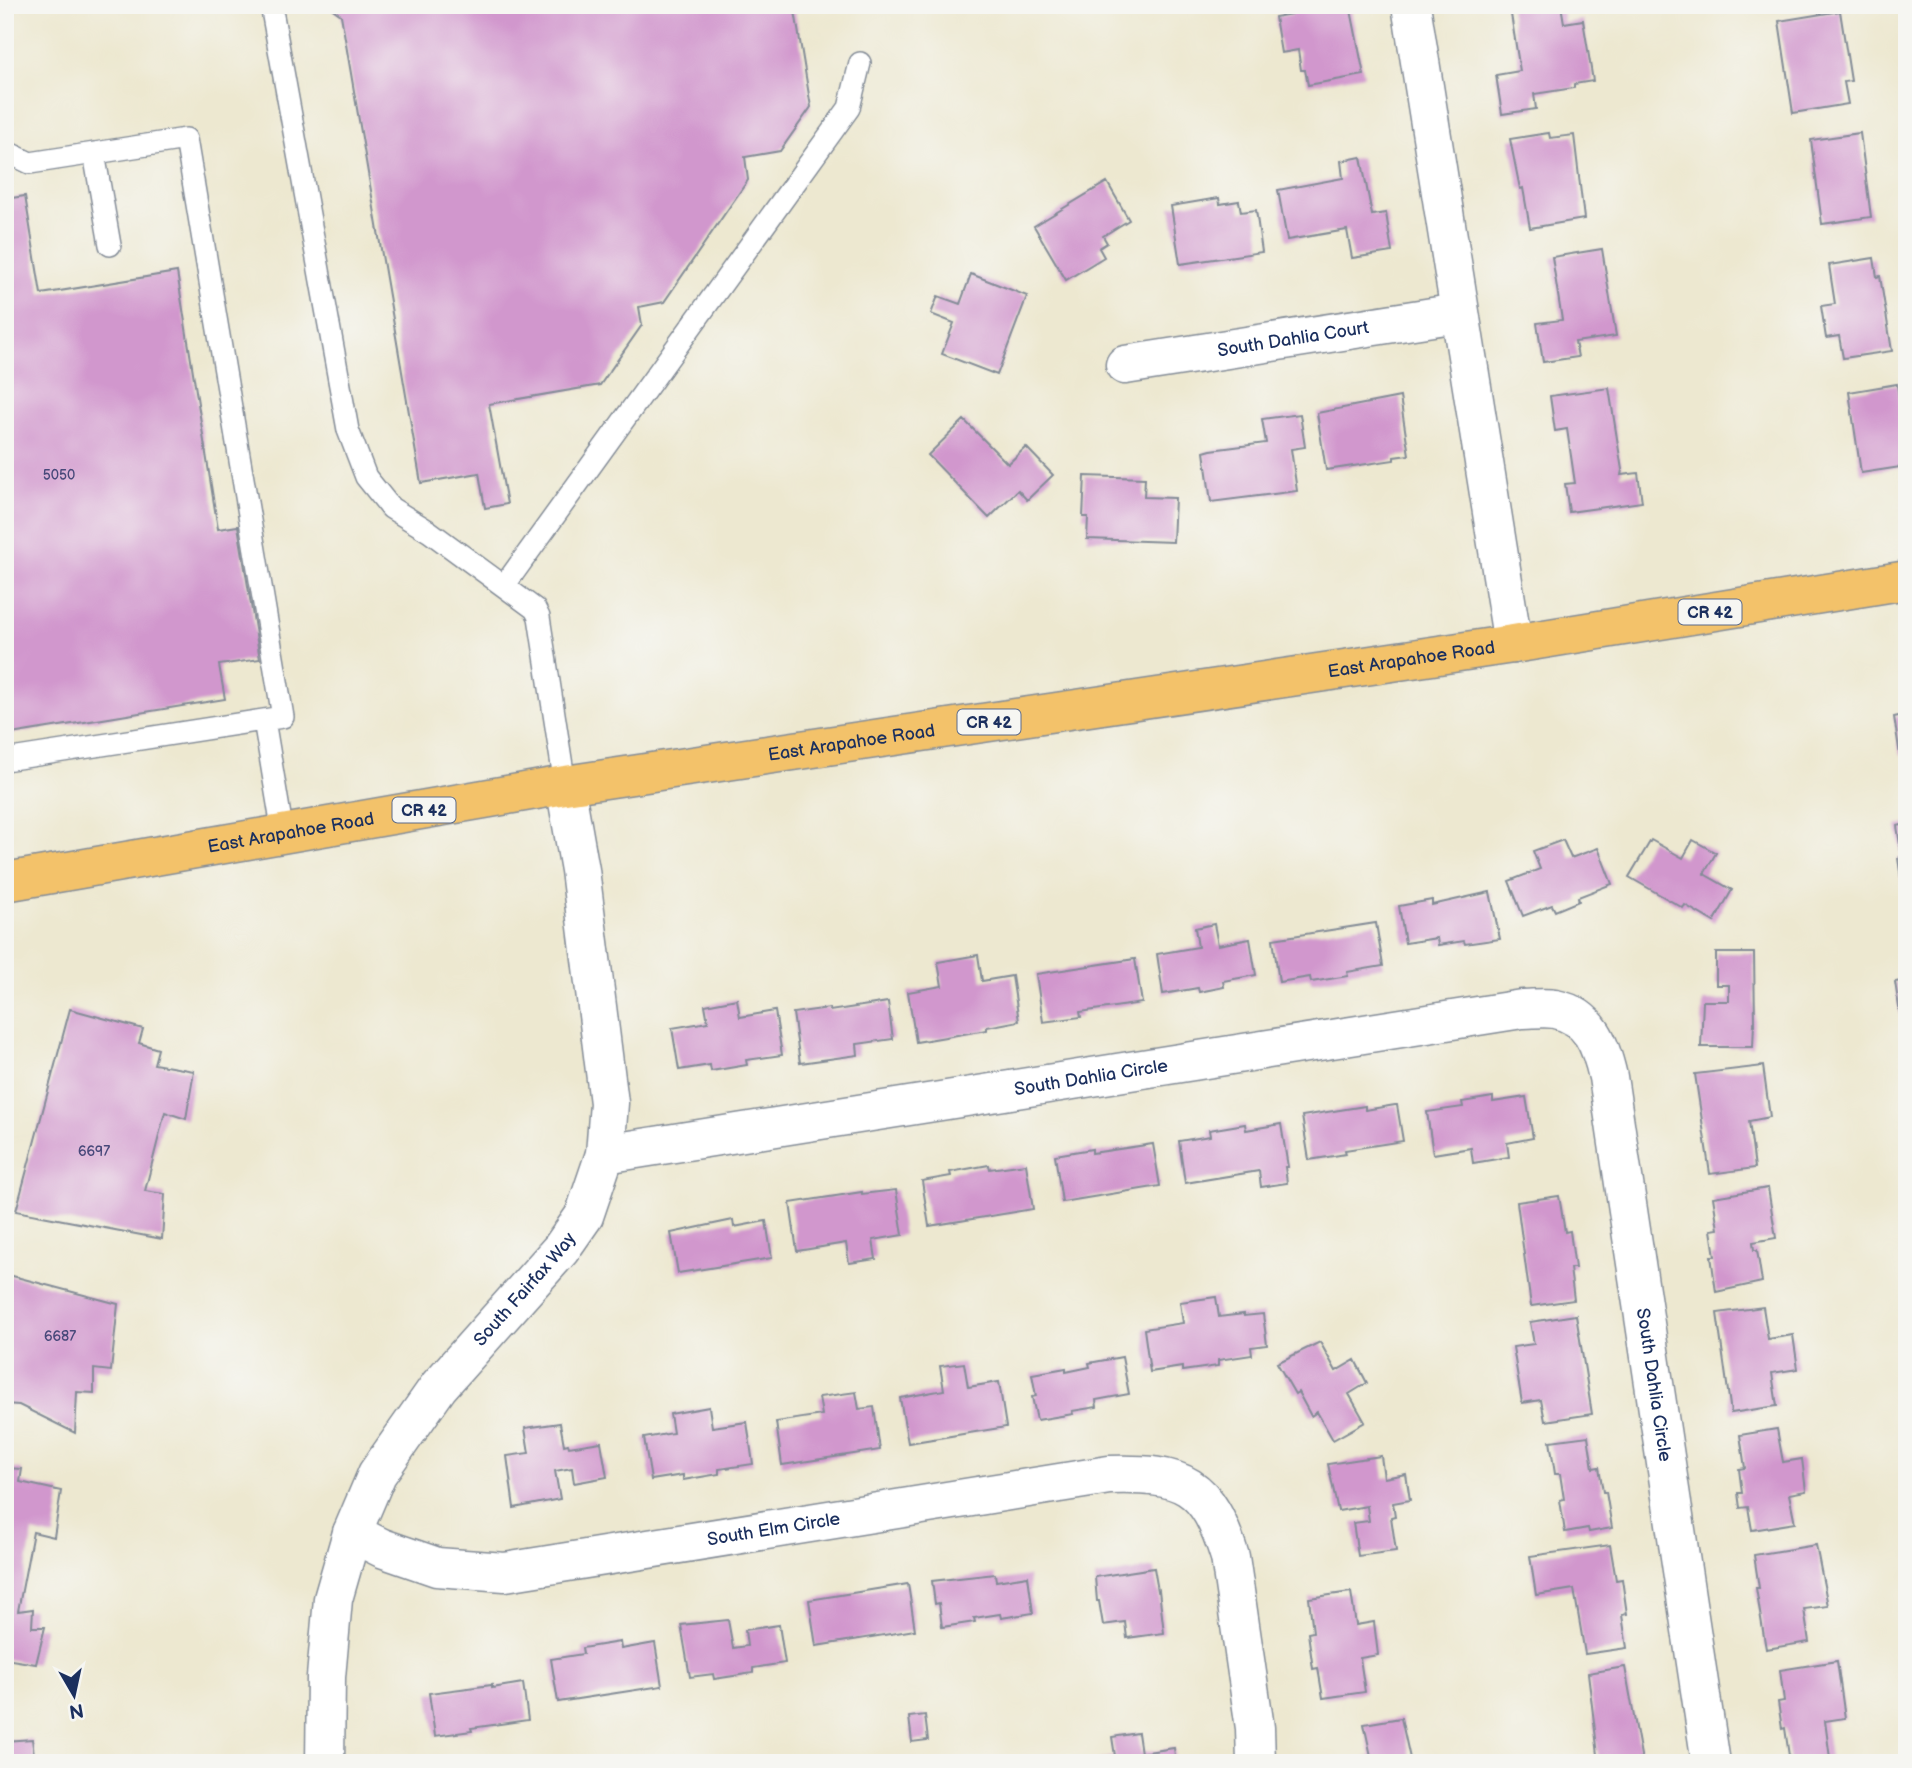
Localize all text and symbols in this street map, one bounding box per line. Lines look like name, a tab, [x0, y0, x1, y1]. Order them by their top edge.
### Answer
street label: South Dahlia Court	[1216, 317, 1371, 361]
house number: 5050	[43, 467, 75, 484]
road number: CR 42	[1678, 600, 1742, 624]
street label: East Arapahoe Road	[1326, 637, 1496, 682]
road number: CR 42	[958, 709, 1020, 734]
street label: East Arapahoe Road	[767, 720, 937, 766]
road number: CR 42	[392, 797, 456, 822]
street label: East Arapahoe Road	[206, 808, 376, 858]
street label: South Dahlia Circle	[1013, 1055, 1170, 1100]
house number: 6697	[78, 1143, 110, 1160]
street label: South Fairfax Way	[470, 1228, 581, 1350]
street label: South Dahlia Circle	[1632, 1307, 1676, 1463]
house number: 6687	[44, 1328, 76, 1345]
street label: South Elm Circle	[706, 1508, 842, 1550]
north arrow	[38, 1660, 108, 1730]
text: N	[68, 1698, 85, 1723]

